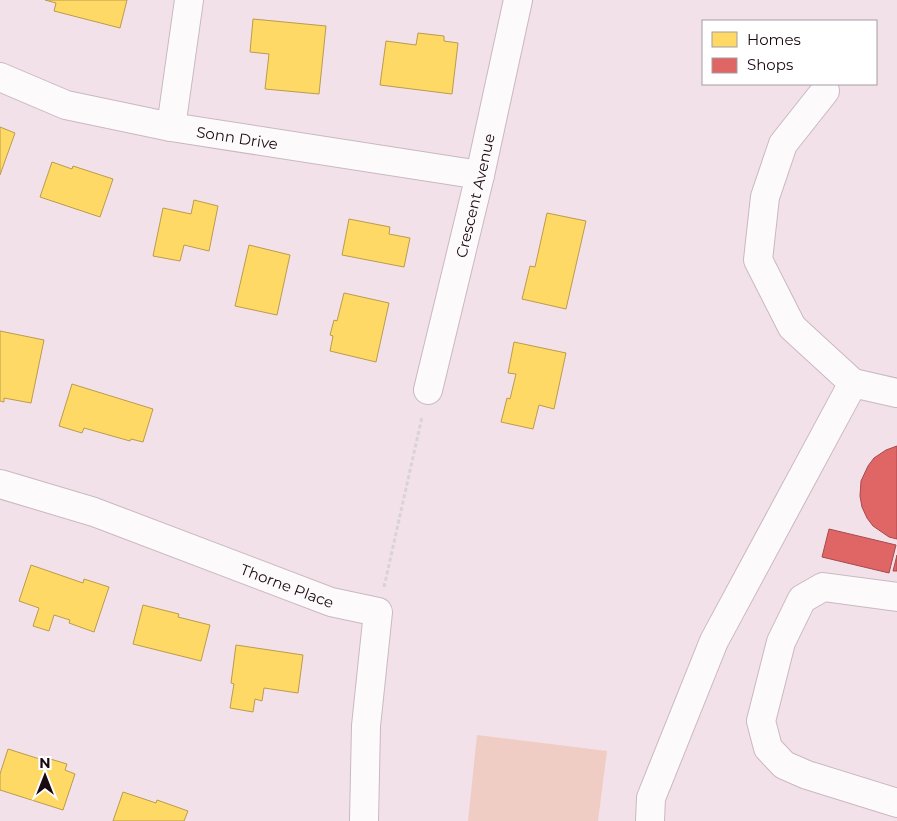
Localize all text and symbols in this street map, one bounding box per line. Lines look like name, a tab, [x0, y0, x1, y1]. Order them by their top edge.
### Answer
legend	[702, 20, 877, 85]
text: Homes	[747, 30, 801, 49]
text: Shops	[747, 55, 793, 74]
street label: Sonn Drive	[195, 122, 279, 153]
street label: Crescent Avenue	[451, 132, 498, 260]
street label: Thorne Place	[238, 559, 337, 612]
north arrow	[20, 751, 70, 801]
text: N	[39, 754, 51, 772]

